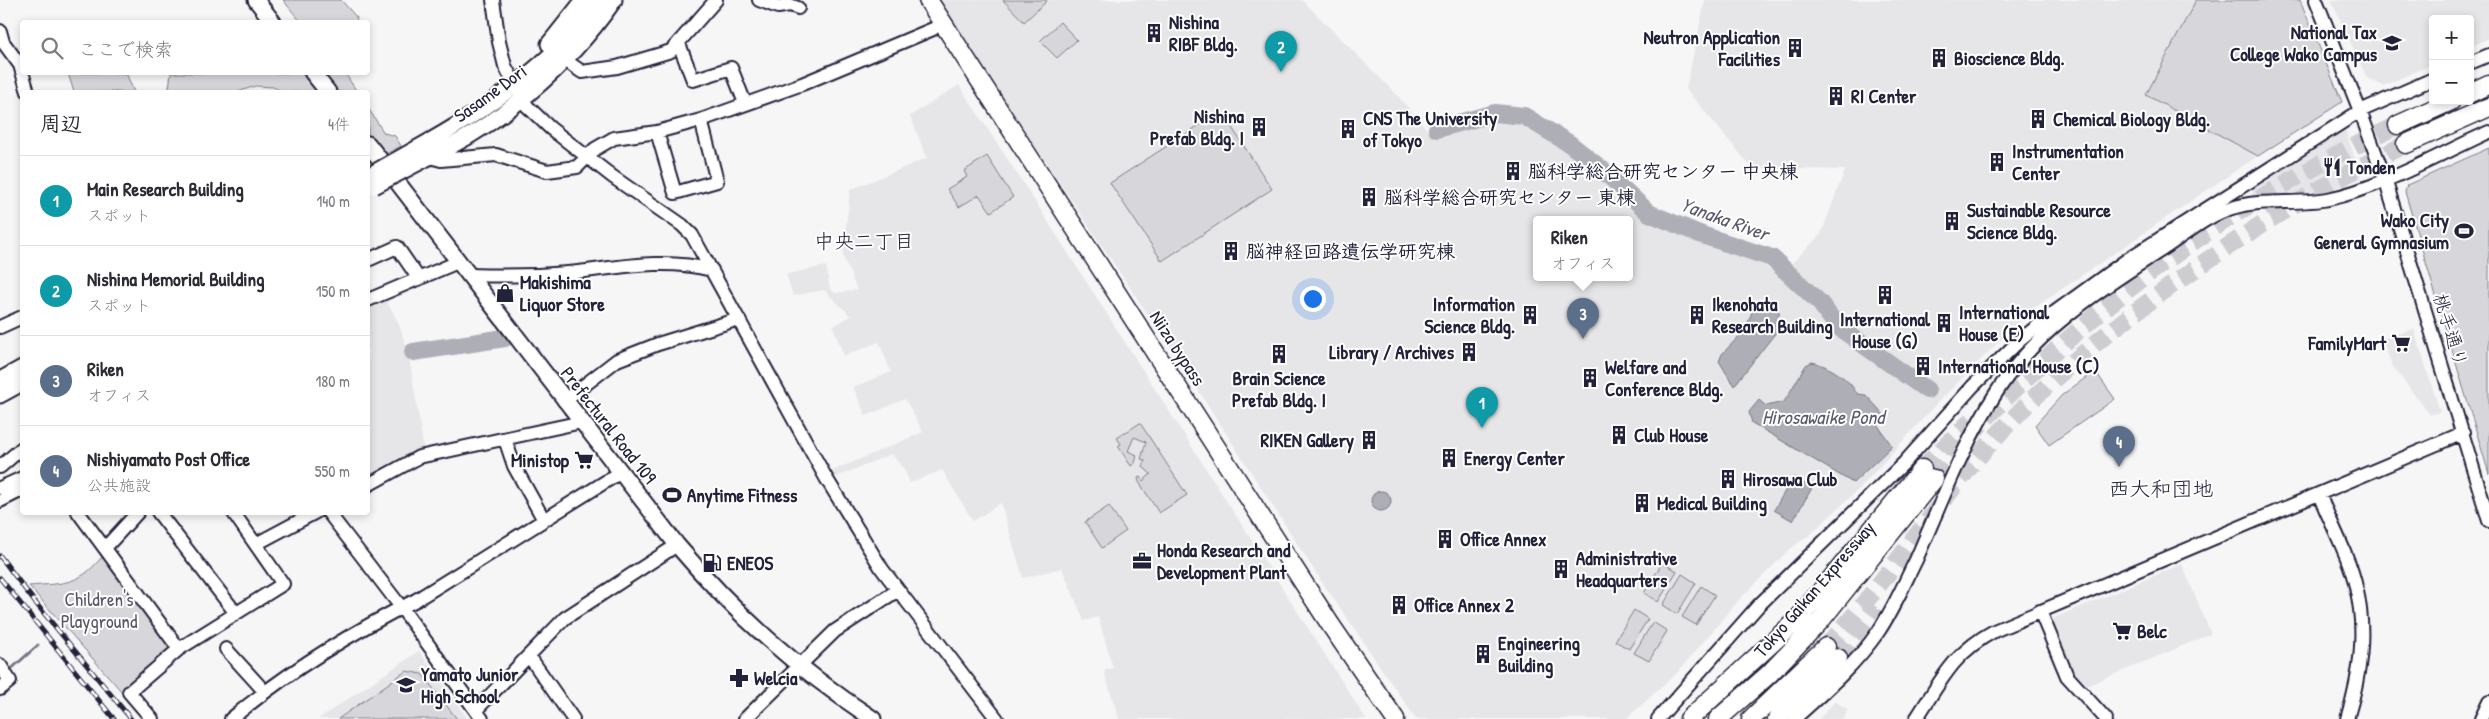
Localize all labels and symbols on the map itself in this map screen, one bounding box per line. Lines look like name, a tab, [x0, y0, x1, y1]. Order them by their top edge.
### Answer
place label: Nishina RIBF Bldg.	[1169, 9, 1238, 58]
place label: National Tax College Wako Campus	[2230, 19, 2378, 68]
building icon: Nishina RIBF Bldg.	[1143, 22, 1165, 44]
place label: Neutron Application Facilities	[1644, 24, 1781, 72]
pin: 2	[1265, 31, 1297, 72]
school or university icon: National Tax College Wako Campus	[2381, 32, 2403, 54]
building icon: Neutron Application Facilities	[1784, 37, 1806, 59]
place label: Bioscience Bldg.	[1954, 45, 2065, 72]
building icon: Bioscience Bldg.	[1928, 47, 1950, 69]
street label: Sasame Dori	[448, 58, 532, 128]
place label: RI Center	[1851, 83, 1917, 109]
building icon: RI Center	[1825, 85, 1847, 107]
place label: Nishina Prefab Bldg. I	[1150, 103, 1245, 152]
place label: CNS The University of Tokyo	[1363, 105, 1497, 154]
place label: Chemical Biology Bldg.	[2053, 106, 2210, 133]
building icon: Chemical Biology Bldg.	[2027, 108, 2049, 130]
building icon: Nishina Prefab Bldg. I	[1248, 116, 1270, 138]
building icon: CNS The University of Tokyo	[1337, 118, 1359, 140]
place label: Instrumentation Center	[2012, 138, 2124, 186]
building icon: Instrumentation Center	[1986, 151, 2008, 173]
place label: Tonden	[2346, 154, 2396, 180]
restaurant icon: Tonden	[2321, 156, 2343, 178]
place label: 脳科学総合研究センター 中央棟	[1528, 158, 1798, 184]
building icon: 脳科学総合研究センター 中央棟	[1502, 160, 1524, 182]
place label: 脳科学総合研究センター 東棟	[1384, 184, 1635, 210]
building icon: 脳科学総合研究センター 東棟	[1358, 186, 1380, 208]
water label: Yanaka River	[1678, 190, 1775, 248]
place label: Sustainable Resource Science Bldg.	[1967, 197, 2111, 246]
place label: Wako City General Gymnasium	[2314, 207, 2449, 256]
building icon: Sustainable Resource Science Bldg.	[1941, 210, 1963, 232]
sports icon: Wako City General Gymnasium	[2453, 220, 2475, 242]
district label: 中央二丁目	[814, 227, 914, 254]
place label: 脳神経回路遺伝学研究棟	[1246, 238, 1455, 264]
building icon: 脳神経回路遺伝学研究棟	[1220, 240, 1242, 262]
place label: Makishima Liquor Store	[520, 269, 605, 318]
shop icon: Makishima Liquor Store	[494, 282, 516, 304]
building icon: International House (G)	[1874, 284, 1896, 306]
your location	[1300, 286, 1326, 312]
street label: 桃手通り	[2427, 290, 2475, 370]
place label: Information Science Bldg.	[1425, 291, 1515, 340]
place label: Ikenohata Research Building	[1712, 291, 1833, 340]
pin: 3	[1567, 298, 1599, 339]
place label: International House (E)	[1959, 299, 2050, 347]
building icon: Information Science Bldg.	[1519, 304, 1541, 326]
building icon: Ikenohata Research Building	[1686, 304, 1708, 326]
street label: Niiza bypass	[1144, 305, 1212, 391]
place label: International House (G)	[1840, 306, 1931, 354]
building icon: International House (E)	[1933, 312, 1955, 334]
place label: FamilyMart	[2308, 330, 2387, 357]
supermarket icon: FamilyMart	[2390, 332, 2412, 354]
place label: Library / Archives	[1329, 339, 1455, 366]
building icon: Library / Archives	[1458, 341, 1480, 363]
building icon: Brain Science Prefab Bldg. I	[1268, 343, 1290, 365]
place label: International House (C)	[1938, 353, 2099, 379]
place label: Welfare and Conference Bldg.	[1605, 354, 1723, 403]
building icon: International House (C)	[1912, 355, 1934, 377]
street label: Prefectural Road 109	[555, 361, 663, 489]
place label: Brain Science Prefab Bldg. I	[1232, 365, 1326, 414]
building icon: Welfare and Conference Bldg.	[1579, 367, 1601, 389]
pin: 1	[1466, 387, 1498, 428]
water label: Hirosawaike Pond	[1762, 403, 1887, 430]
place label: Club House	[1634, 422, 1709, 448]
building icon: Club House	[1608, 424, 1630, 446]
pin: 4	[2103, 426, 2135, 467]
place label: RIKEN Gallery	[1260, 427, 1354, 454]
building icon: RIKEN Gallery	[1358, 429, 1380, 451]
place label: Energy Center	[1464, 445, 1565, 472]
place label: Ministop	[511, 447, 570, 474]
building icon: Energy Center	[1438, 447, 1460, 469]
supermarket icon: Ministop	[573, 449, 595, 471]
place label: Hirosawa Club	[1743, 466, 1838, 492]
building icon: Hirosawa Club	[1717, 468, 1739, 490]
district label: 西大和団地	[2109, 474, 2214, 503]
place label: Anytime Fitness	[687, 482, 798, 509]
sports icon: Anytime Fitness	[661, 484, 683, 506]
place label: Medical Building	[1657, 490, 1768, 517]
building icon: Medical Building	[1631, 492, 1653, 514]
street label: Tokyo Gaikan Expressway	[1748, 515, 1880, 663]
place label: Office Annex	[1460, 526, 1547, 552]
building icon: Office Annex	[1434, 528, 1456, 550]
place label: Honda Research and Development Plant	[1157, 537, 1291, 586]
place label: Administrative Headquarters	[1576, 545, 1678, 594]
place label: ENEOS	[727, 550, 773, 576]
office icon: Honda Research and Development Plant	[1131, 550, 1153, 572]
fuel station icon: ENEOS	[701, 552, 723, 574]
building icon: Administrative Headquarters	[1550, 558, 1572, 580]
park label: Children's Playground	[61, 586, 138, 634]
place label: Office Annex 2	[1414, 592, 1514, 618]
building icon: Office Annex 2	[1388, 594, 1410, 616]
place label: Belc	[2137, 618, 2167, 644]
supermarket icon: Belc	[2111, 620, 2133, 642]
place label: Engineering Building	[1498, 630, 1581, 679]
building icon: Engineering Building	[1472, 643, 1494, 665]
place label: Yamato Junior High School	[421, 661, 519, 710]
place label: Welcia	[754, 665, 798, 691]
pharmacy icon: Welcia	[728, 667, 750, 689]
school or university icon: Yamato Junior High School	[395, 674, 417, 696]

